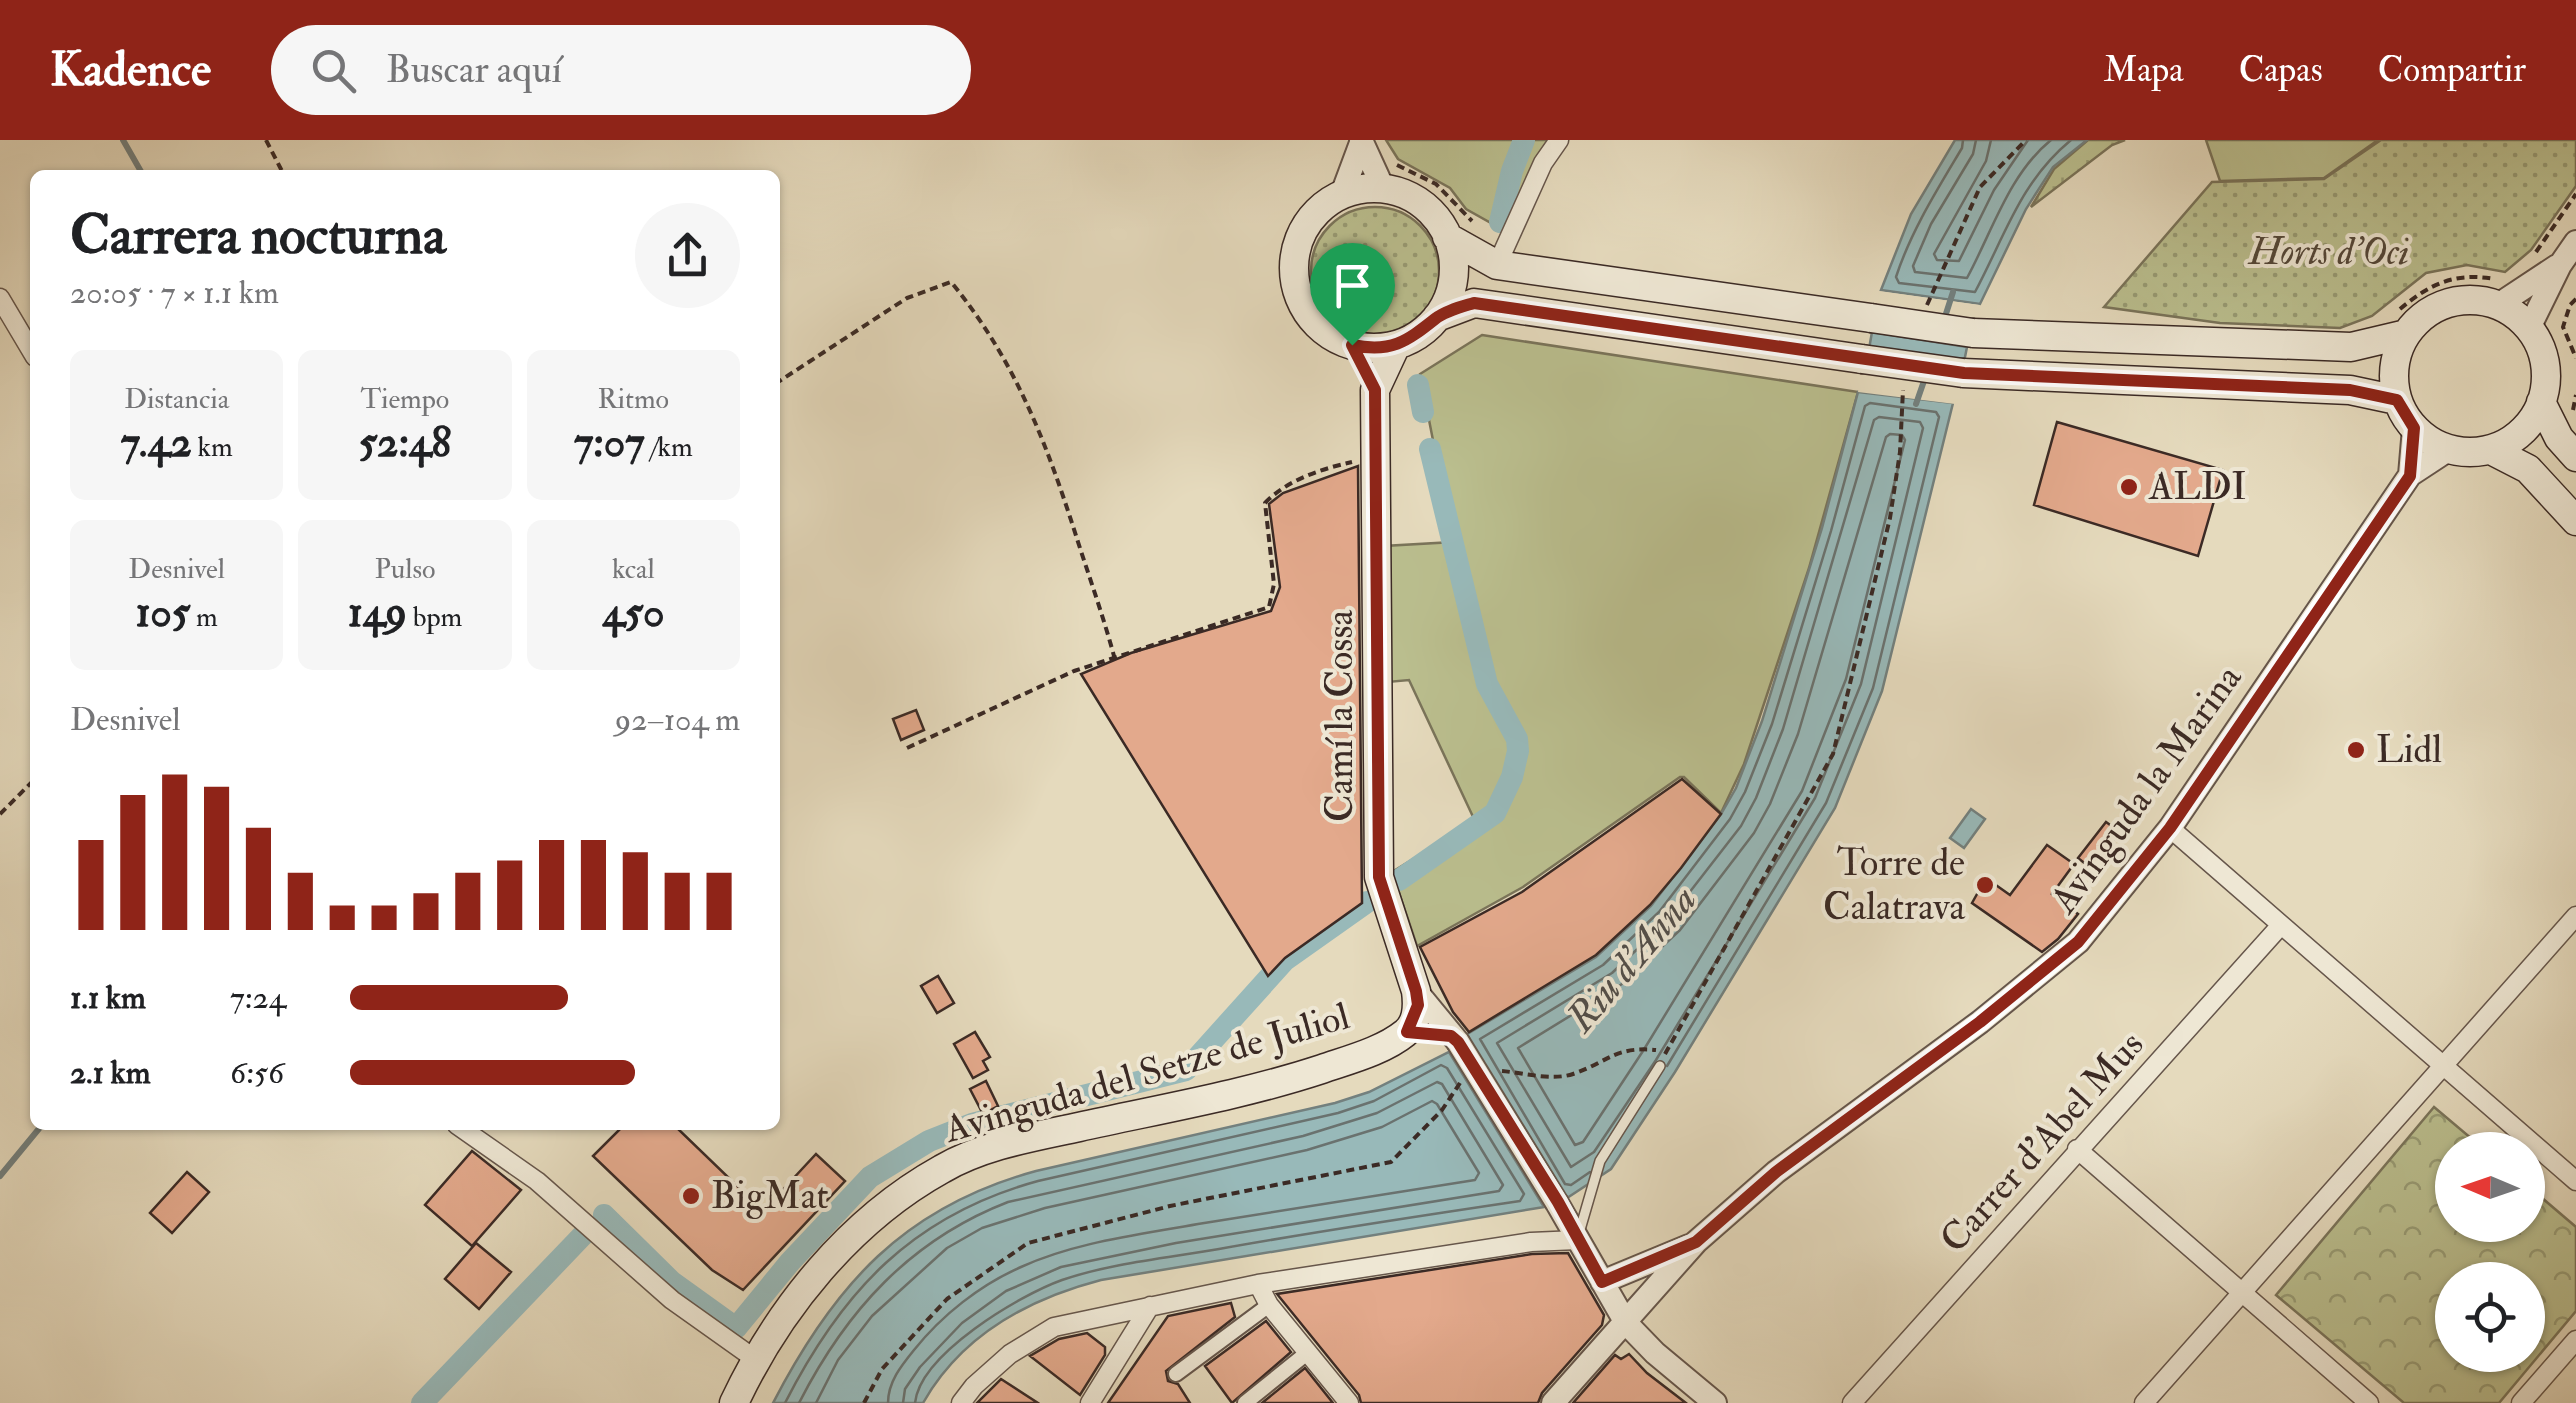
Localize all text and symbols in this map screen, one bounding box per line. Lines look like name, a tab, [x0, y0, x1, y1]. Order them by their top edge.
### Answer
search box	[271, 25, 971, 115]
text: Kadence	[50, 40, 211, 100]
icon: search	[306, 43, 361, 98]
text: Buscar aquí	[386, 46, 562, 94]
text: Mapa	[2104, 48, 2184, 92]
text: Capas	[2239, 48, 2323, 92]
text: Compartir	[2378, 48, 2526, 92]
text: Carrera nocturna	[70, 201, 446, 270]
button: share	[635, 203, 740, 308]
park label: Horts d'Oci	[2247, 228, 2409, 276]
pin	[1310, 243, 1395, 346]
icon: arrive	[1325, 258, 1380, 313]
text: 20:05 · 7 × 1.1 km	[70, 273, 279, 313]
text: Distancia	[124, 382, 229, 417]
text: Tiempo	[361, 382, 449, 417]
text: Ritmo	[598, 382, 669, 417]
text: 7.42	[121, 417, 192, 469]
text: 52:48	[359, 417, 451, 469]
text: 7:07	[574, 417, 644, 469]
text: km	[192, 430, 233, 465]
text: /km	[644, 430, 693, 465]
place label: ALDI	[2148, 463, 2247, 511]
marker: ALDI	[2118, 476, 2140, 498]
text: Desnivel	[128, 552, 225, 587]
text: Pulso	[374, 552, 436, 587]
text: kcal	[612, 552, 655, 587]
text: 105	[135, 587, 190, 639]
text: 149	[348, 587, 407, 639]
text: 450	[602, 587, 664, 639]
text: m	[190, 600, 218, 635]
text: bpm	[407, 600, 462, 635]
street label: Camí la Cossa	[1316, 610, 1364, 822]
street label: Avinguda la Marina	[2039, 655, 2252, 923]
text: Desnivel	[70, 700, 180, 740]
text: 92–104 m	[615, 700, 740, 740]
place label: Lidl	[2376, 726, 2442, 774]
marker: Lidl	[2345, 739, 2367, 761]
place label: Torre de Calatrava	[1823, 839, 1965, 931]
marker: Torre de Calatrava	[1974, 874, 1996, 896]
water label: Riu d'Anna	[1555, 875, 1708, 1043]
text: 1.1 km	[70, 978, 146, 1018]
text: 7:24	[230, 978, 286, 1018]
street label: Avinguda del Setze de Juliol	[938, 992, 1355, 1154]
street label: Carrer d'Abel Mus	[1930, 1021, 2154, 1263]
text: 2.1 km	[70, 1053, 151, 1093]
text: 6:56	[230, 1053, 284, 1093]
north arrow	[2435, 1132, 2545, 1242]
map controls	[2435, 1132, 2545, 1372]
place label: BigMat	[711, 1172, 829, 1220]
marker: BigMat	[680, 1185, 702, 1207]
button: locate	[2435, 1262, 2545, 1372]

